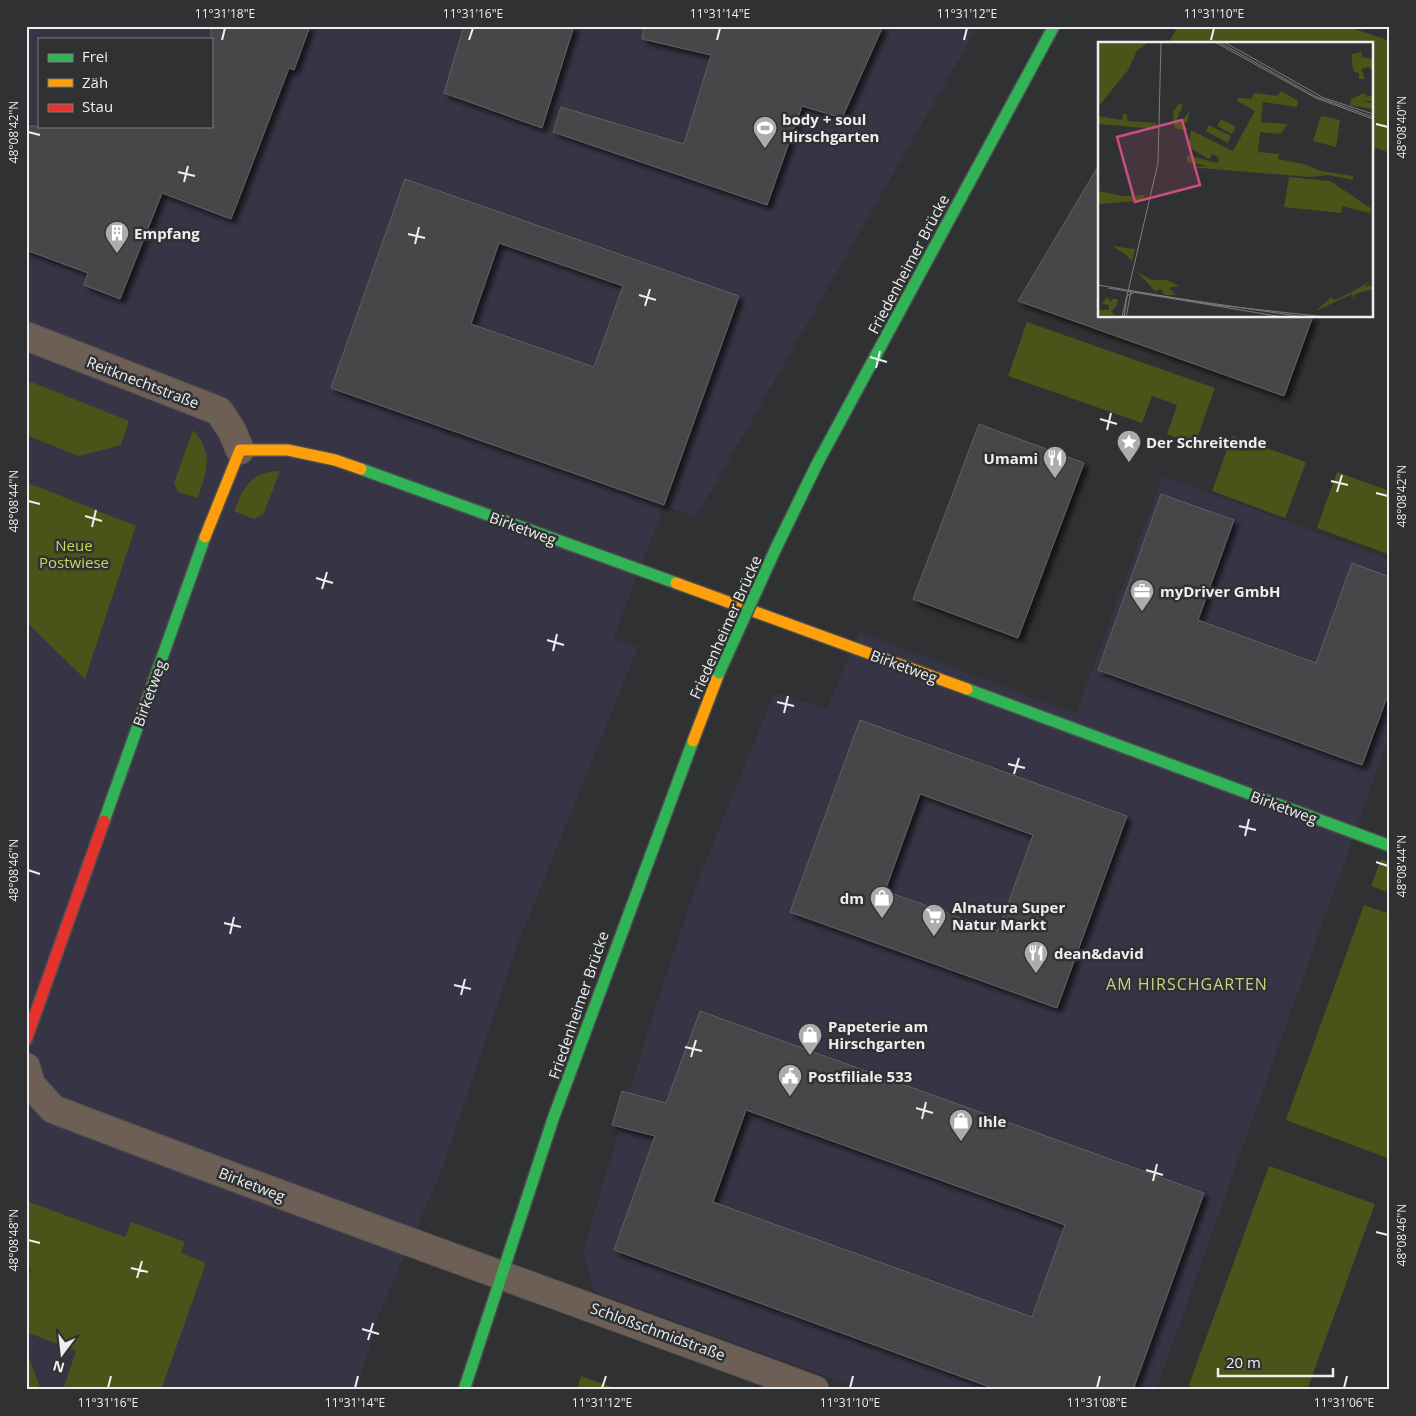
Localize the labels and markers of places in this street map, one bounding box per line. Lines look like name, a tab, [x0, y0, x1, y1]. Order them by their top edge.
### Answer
place label: body + soul Hirschgarten	[782, 109, 879, 146]
sports icon: body + soul Hirschgarten	[752, 115, 778, 149]
building icon: Empfang	[104, 220, 130, 254]
place label: Empfang	[134, 223, 200, 243]
place icon: Der Schreitende	[1116, 429, 1142, 463]
place label: Der Schreitende	[1146, 432, 1266, 452]
restaurant icon: Umami	[1042, 445, 1068, 479]
place label: Umami	[984, 448, 1038, 468]
office icon: myDriver GmbH	[1129, 578, 1155, 612]
place label: myDriver GmbH	[1160, 581, 1280, 601]
shop icon: dm	[869, 885, 895, 919]
place label: dm	[840, 888, 864, 908]
place label: Alnatura Super Natur Markt	[952, 897, 1065, 934]
supermarket icon: Alnatura Super Natur Markt	[921, 903, 947, 937]
restaurant icon: dean&david	[1023, 940, 1049, 974]
place label: dean&david	[1054, 943, 1144, 963]
place label: Papeterie am Hirschgarten	[828, 1016, 928, 1053]
shop icon: Papeterie am Hirschgarten	[797, 1022, 823, 1056]
public building icon: Postfiliale 533	[777, 1063, 803, 1097]
place label: Postfiliale 533	[808, 1066, 912, 1086]
shop icon: Ihle	[948, 1108, 974, 1142]
place label: Ihle	[978, 1111, 1006, 1131]

